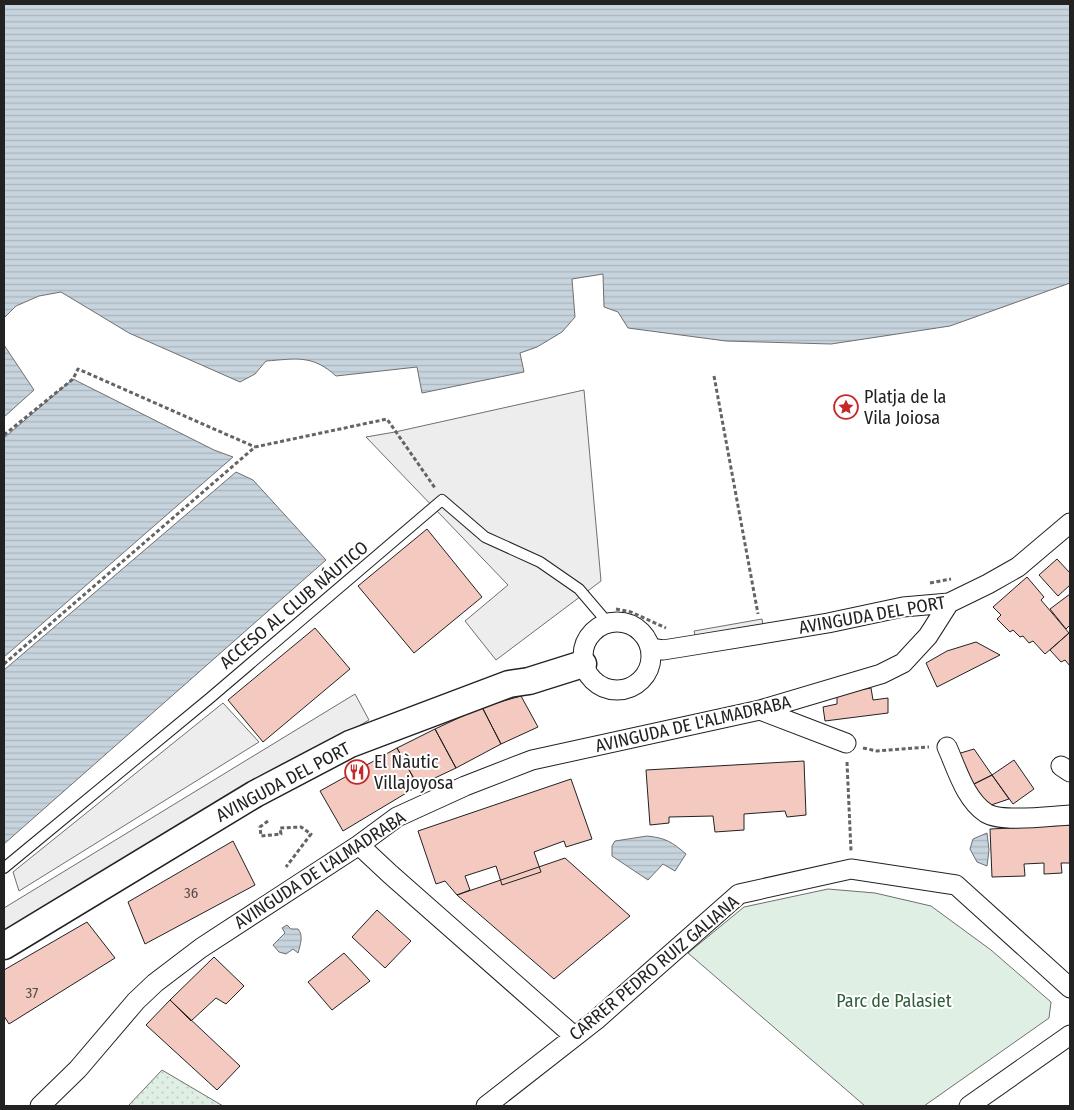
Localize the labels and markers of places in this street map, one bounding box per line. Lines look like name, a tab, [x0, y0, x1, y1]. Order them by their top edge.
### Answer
place label: Platja de la Vila Joiosa	[864, 386, 947, 429]
place icon: Platja de la Vila Joiosa	[833, 394, 859, 420]
place label: El Nàutic Villajoyosa	[374, 751, 454, 794]
restaurant icon: El Nàutic Villajoyosa	[344, 759, 370, 785]

